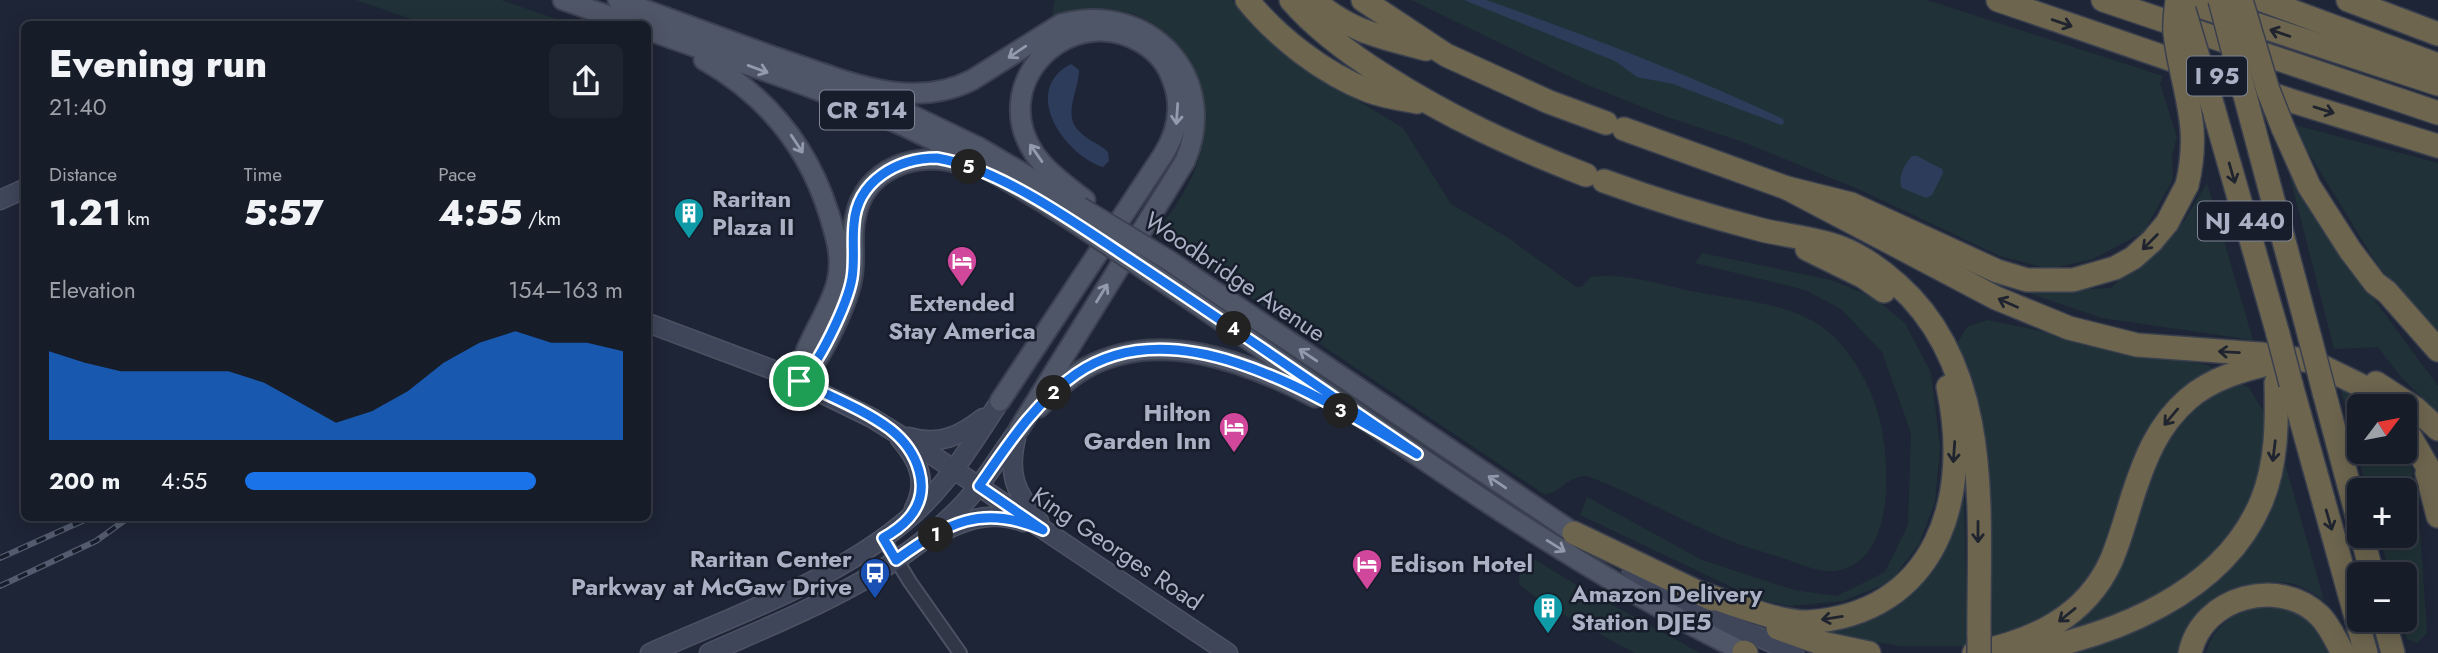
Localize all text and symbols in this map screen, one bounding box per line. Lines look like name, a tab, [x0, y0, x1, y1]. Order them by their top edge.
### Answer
one-way arrow	[2051, 17, 2073, 30]
one-way arrow	[2269, 26, 2291, 38]
text: Evening run	[49, 36, 267, 91]
button: share	[549, 44, 623, 118]
one-way arrow	[1008, 45, 1027, 60]
road number: I 95	[2187, 57, 2247, 96]
one-way arrow	[746, 64, 768, 77]
text: 21:40	[49, 90, 107, 124]
road number: CR 514	[820, 90, 914, 130]
one-way arrow	[1170, 103, 1183, 125]
one-way arrow	[2313, 105, 2335, 118]
one-way arrow	[791, 134, 805, 154]
one-way arrow	[1029, 144, 1043, 164]
pin: 5	[951, 150, 986, 184]
text: 5	[962, 153, 975, 180]
text: Distance	[49, 161, 117, 188]
text: Time	[244, 161, 282, 188]
text: Pace	[438, 161, 476, 188]
one-way arrow	[2226, 162, 2239, 184]
place label: Raritan Plaza II	[712, 181, 794, 244]
text: 1.21	[49, 188, 121, 238]
text: 5:57	[244, 188, 324, 238]
text: 4:55	[438, 188, 522, 238]
building icon: Raritan Plaza II	[672, 196, 706, 240]
road number: NJ 440	[2198, 202, 2292, 241]
street label: Woodbridge Avenue	[1138, 203, 1333, 350]
text: km	[121, 205, 150, 232]
text: /km	[522, 205, 561, 232]
one-way arrow	[2142, 233, 2159, 250]
hotel icon: Extended Stay America	[945, 244, 979, 288]
text: Elevation	[49, 273, 136, 307]
text: 154–163 m	[508, 273, 623, 307]
one-way arrow	[1095, 283, 1109, 303]
place label: Extended Stay America	[888, 285, 1036, 348]
one-way arrow	[1998, 296, 2020, 309]
pin: 4	[1216, 312, 1252, 346]
text: 4	[1227, 315, 1240, 342]
one-way arrow	[2217, 346, 2240, 359]
one-way arrow	[1299, 348, 1318, 362]
pin	[769, 351, 829, 411]
icon: arrive	[780, 362, 818, 400]
pin: 2	[1036, 376, 1072, 410]
text: 2	[1047, 379, 1060, 406]
pin: 3	[1324, 394, 1358, 428]
north arrow	[2347, 394, 2417, 464]
map controls	[2347, 394, 2417, 632]
place label: Hilton Garden Inn	[1084, 395, 1211, 458]
text: 3	[1335, 397, 1346, 424]
one-way arrow	[2163, 407, 2179, 425]
hotel icon: Hilton Garden Inn	[1217, 410, 1251, 454]
one-way arrow	[1947, 440, 1960, 463]
one-way arrow	[2267, 440, 2280, 462]
text: 200 m	[49, 464, 120, 498]
text: 4:55	[161, 464, 207, 498]
one-way arrow	[1488, 475, 1507, 489]
street label: King Georges Road	[1025, 478, 1210, 619]
button: +	[2347, 478, 2417, 548]
one-way arrow	[2323, 508, 2336, 531]
pin: 1	[918, 518, 954, 552]
one-way arrow	[1971, 520, 1985, 543]
text: 1	[931, 521, 940, 548]
one-way arrow	[1545, 539, 1565, 553]
place label: Raritan Center Parkway at McGaw Drive	[571, 541, 852, 604]
place label: Edison Hotel	[1390, 546, 1533, 581]
hotel icon: Edison Hotel	[1350, 547, 1384, 591]
bus stop icon: Raritan Center Parkway at McGaw Drive	[858, 556, 892, 600]
button: −	[2347, 562, 2417, 632]
place label: Amazon Delivery Station DJE5	[1570, 576, 1763, 639]
building icon: Amazon Delivery Station DJE5	[1531, 591, 1565, 635]
one-way arrow	[2059, 607, 2077, 622]
one-way arrow	[1821, 612, 1844, 625]

